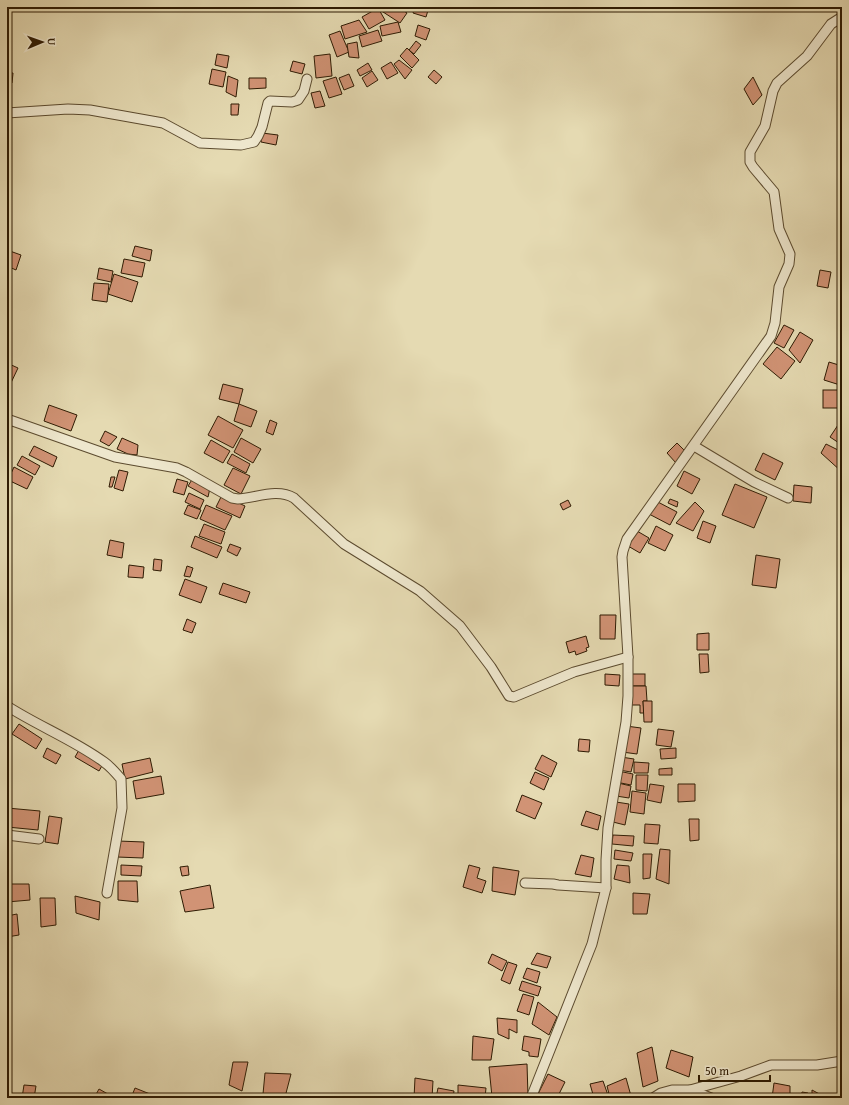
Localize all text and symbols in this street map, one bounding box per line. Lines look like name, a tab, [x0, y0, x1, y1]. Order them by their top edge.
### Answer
north arrow	[22, 22, 62, 62]
text: U	[44, 38, 60, 46]
scale bar	[699, 1057, 770, 1083]
text: 50 m	[705, 1062, 729, 1079]

